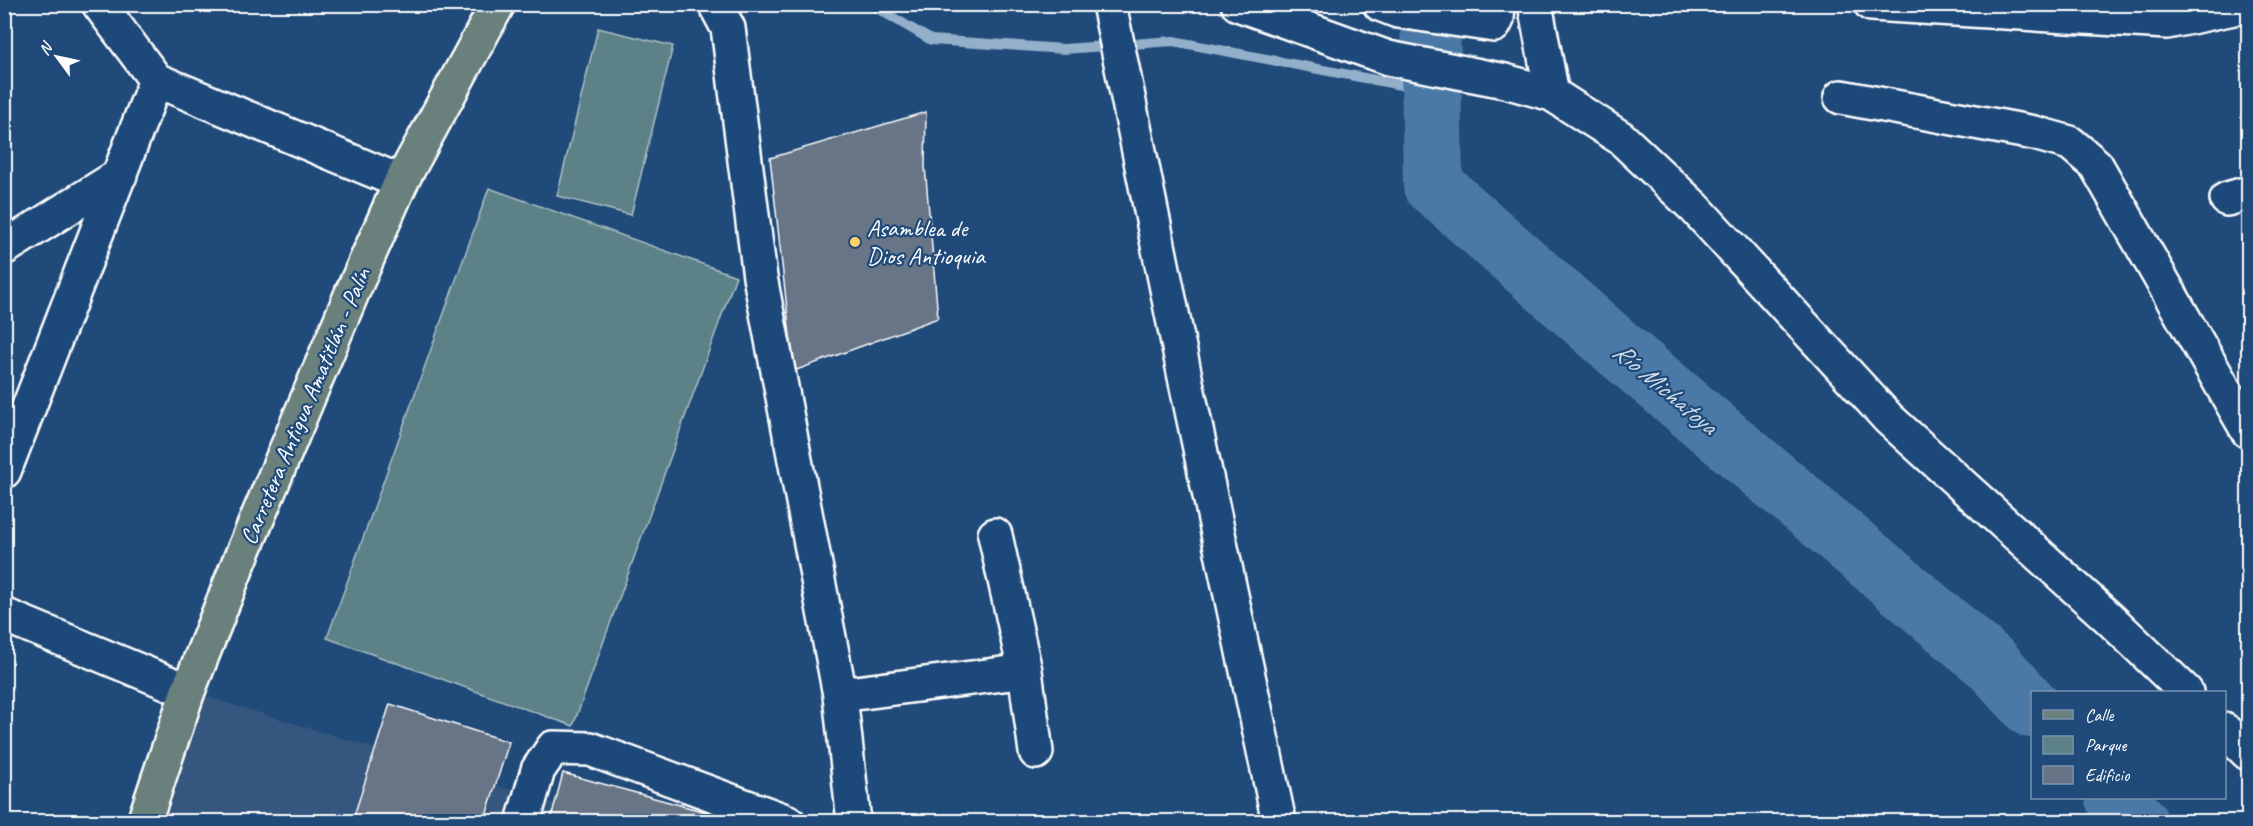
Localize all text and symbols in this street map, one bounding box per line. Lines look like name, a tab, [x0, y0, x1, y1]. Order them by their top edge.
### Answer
north arrow	[27, 27, 87, 87]
text: N	[34, 37, 58, 59]
place label: Asamblea de Dios Antioquia	[867, 213, 986, 271]
marker: Asamblea de Dios Antioquia	[848, 235, 862, 249]
street label: Carretera Antigua Amatitlán - Palín	[233, 262, 377, 549]
water label: Río Michatoya	[1606, 335, 1726, 443]
legend	[2031, 691, 2226, 799]
text: Calle	[2085, 704, 2114, 726]
text: Parque	[2085, 734, 2127, 756]
text: Edificio	[2085, 764, 2131, 786]

